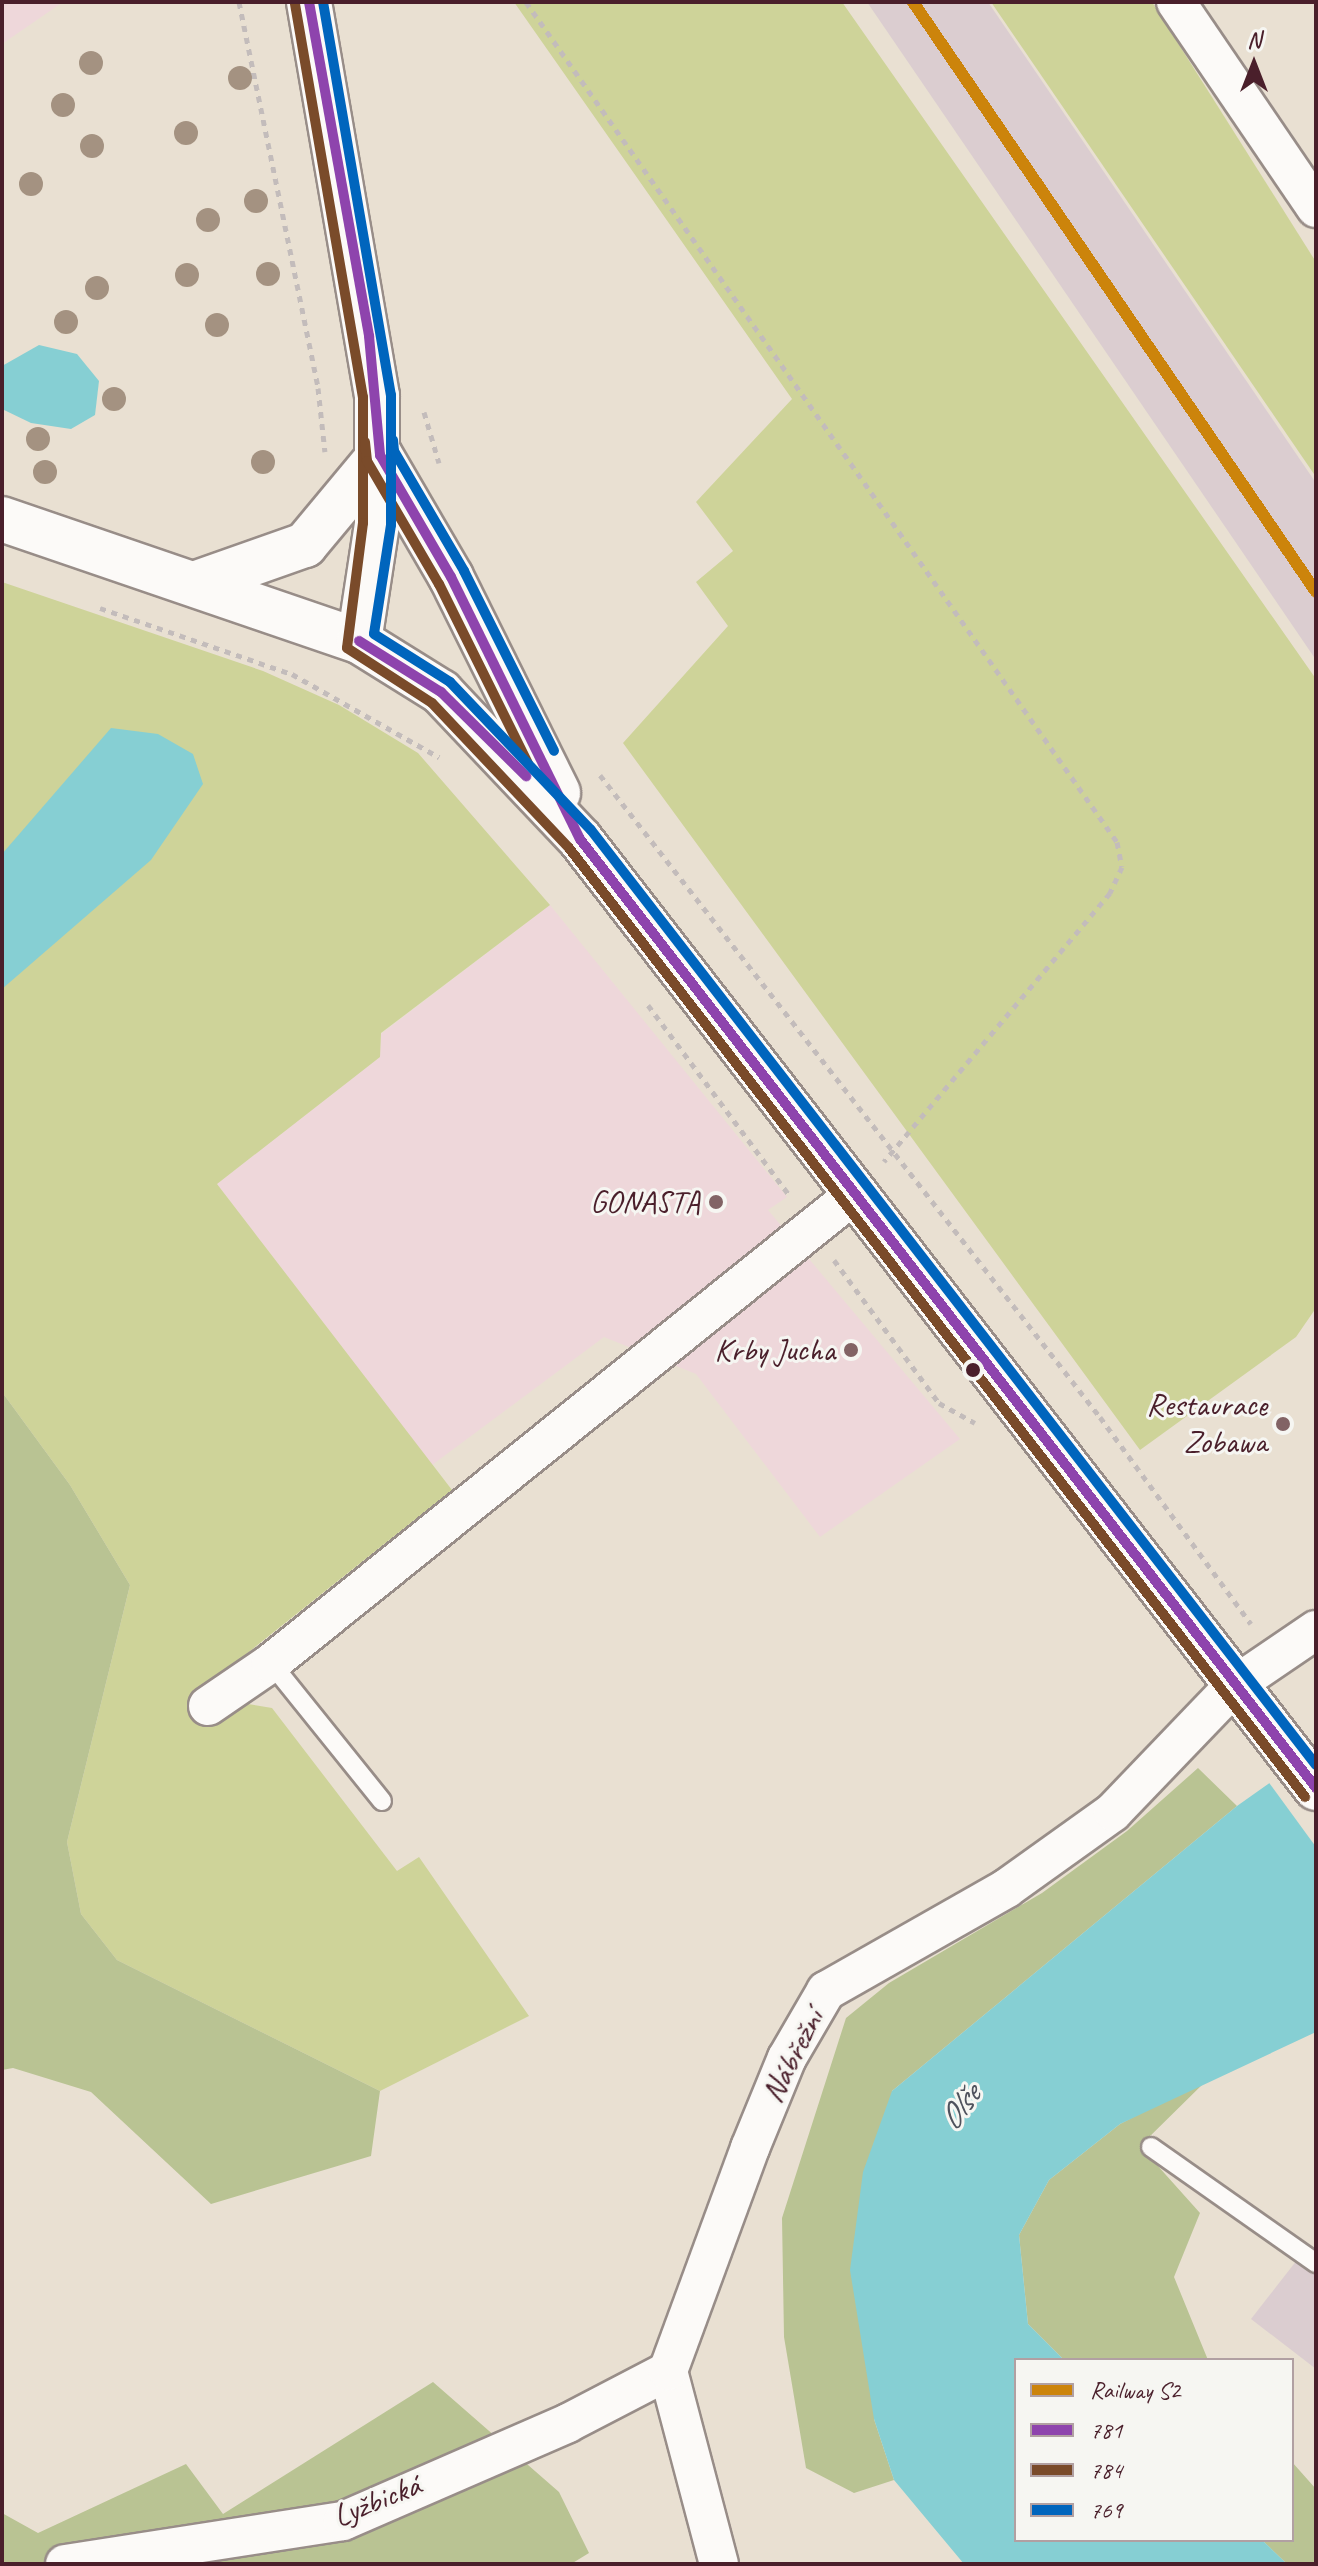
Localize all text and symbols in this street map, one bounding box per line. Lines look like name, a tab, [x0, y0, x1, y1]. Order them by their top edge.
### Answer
north arrow	[1214, 24, 1294, 104]
text: N	[1247, 26, 1261, 54]
place label: GONASTA	[590, 1183, 700, 1221]
marker: GONASTA	[707, 1193, 725, 1211]
place label: Krby Jucha	[715, 1331, 835, 1369]
marker: Krby Jucha	[842, 1341, 860, 1359]
unlabelled marker	[965, 1362, 981, 1378]
place label: Restaurace Zobawa	[1146, 1387, 1267, 1462]
marker: Restaurace Zobawa	[1274, 1415, 1292, 1433]
street label: Nábřežní	[753, 2003, 833, 2109]
water label: Olše	[929, 2076, 989, 2138]
legend	[1014, 2358, 1294, 2542]
text: Railway S2	[1090, 2375, 1180, 2405]
text: 781	[1090, 2415, 1122, 2445]
text: 784	[1090, 2455, 1122, 2485]
street label: Lyžbická	[328, 2466, 426, 2536]
text: 769	[1090, 2495, 1122, 2525]

